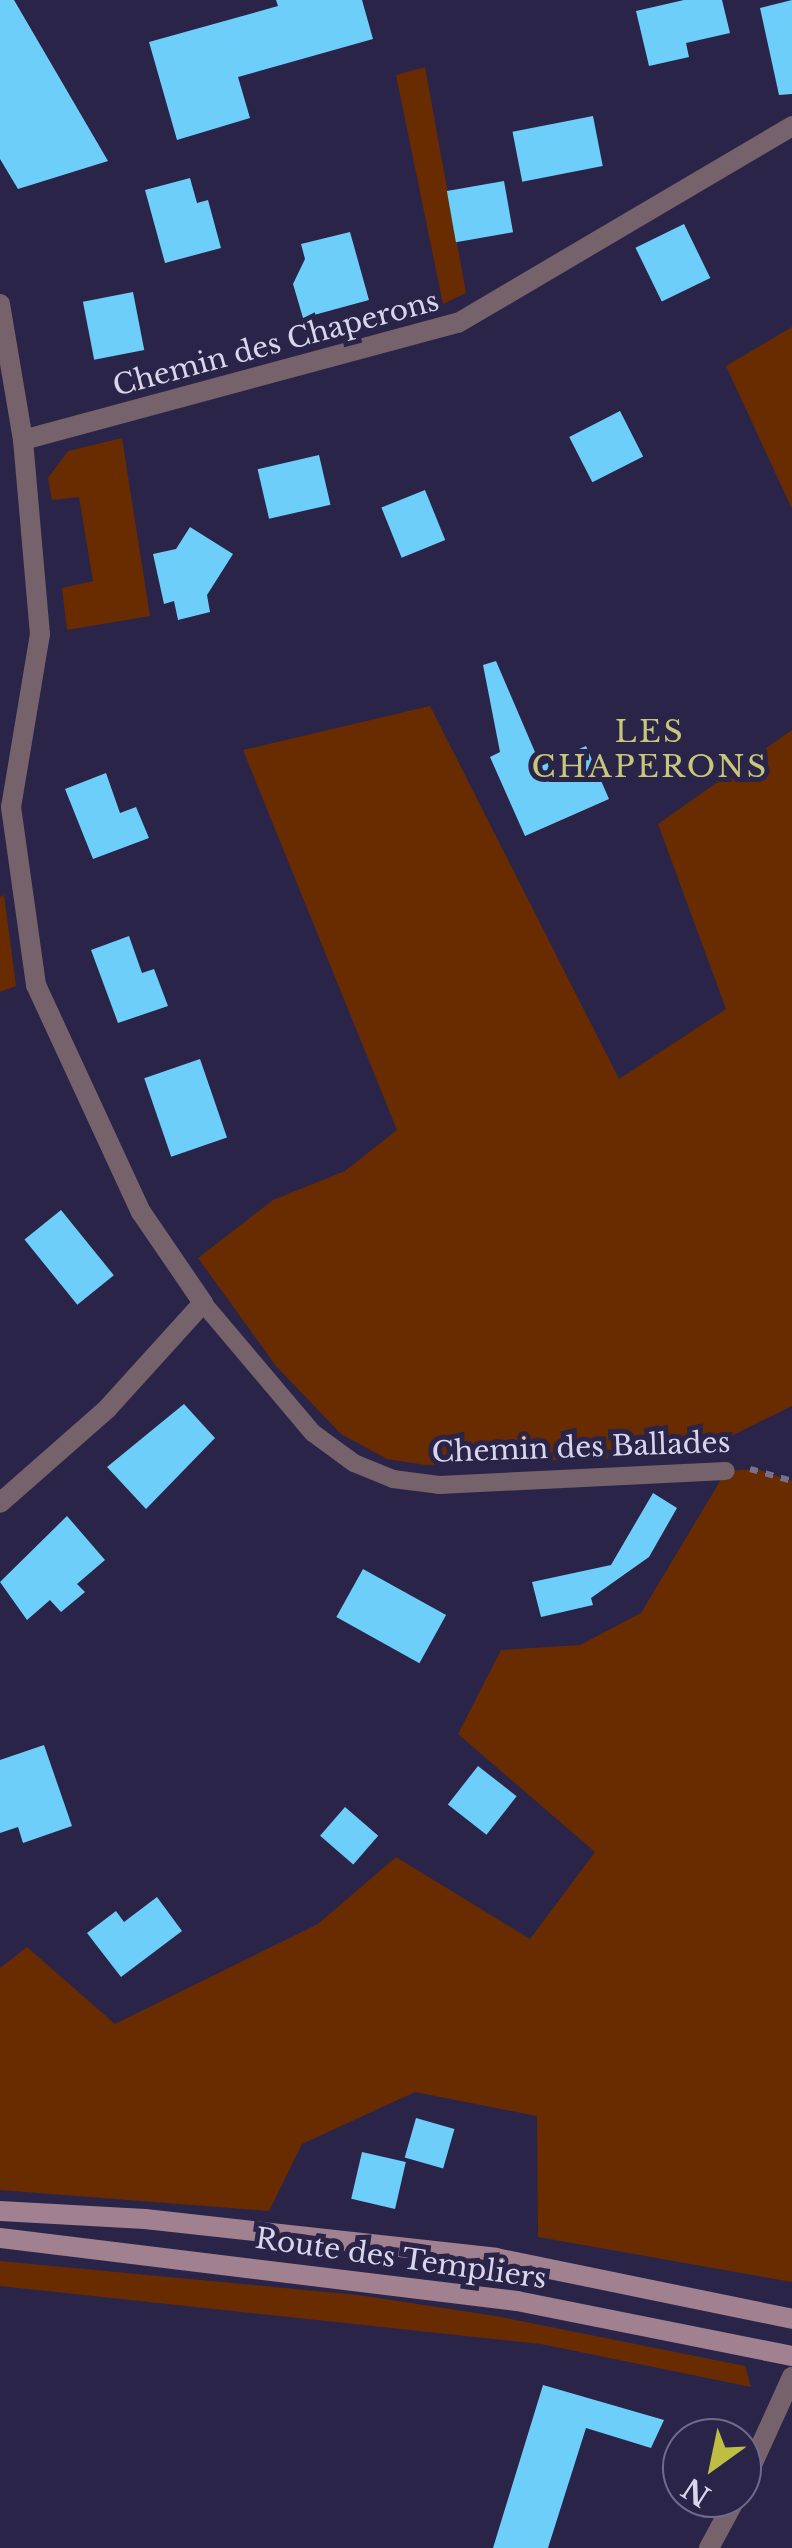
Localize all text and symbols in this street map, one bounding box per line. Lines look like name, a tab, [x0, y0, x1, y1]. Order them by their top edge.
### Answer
street label: Chemin des Chaperons	[109, 284, 443, 404]
district label: LES CHAPERONS	[531, 714, 769, 784]
street label: Chemin des Ballades	[431, 1426, 731, 1470]
street label: Route des Templiers	[253, 2222, 549, 2296]
north arrow	[662, 2418, 762, 2518]
text: N	[676, 2470, 717, 2514]

